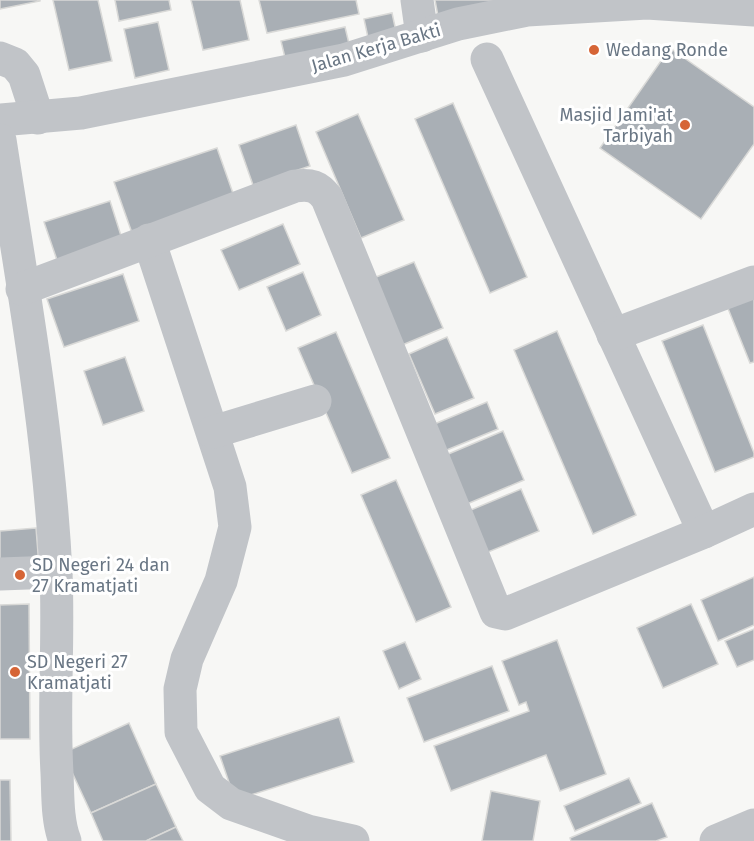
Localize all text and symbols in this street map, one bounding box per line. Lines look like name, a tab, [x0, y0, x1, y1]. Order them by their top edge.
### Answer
street label: Jalan Kerja Bakti	[309, 19, 443, 77]
place label: Wedang Ronde	[606, 39, 728, 61]
marker: Wedang Ronde	[587, 43, 601, 57]
place label: Masjid Jami'at Tarbiyah	[560, 104, 673, 147]
marker: Masjid Jami'at Tarbiyah	[678, 118, 692, 132]
place label: SD Negeri 24 dan 27 Kramatjati	[32, 554, 170, 597]
marker: SD Negeri 24 dan 27 Kramatjati	[13, 568, 27, 582]
place label: SD Negeri 27 Kramatjati	[27, 651, 128, 694]
marker: SD Negeri 27 Kramatjati	[8, 665, 22, 679]

